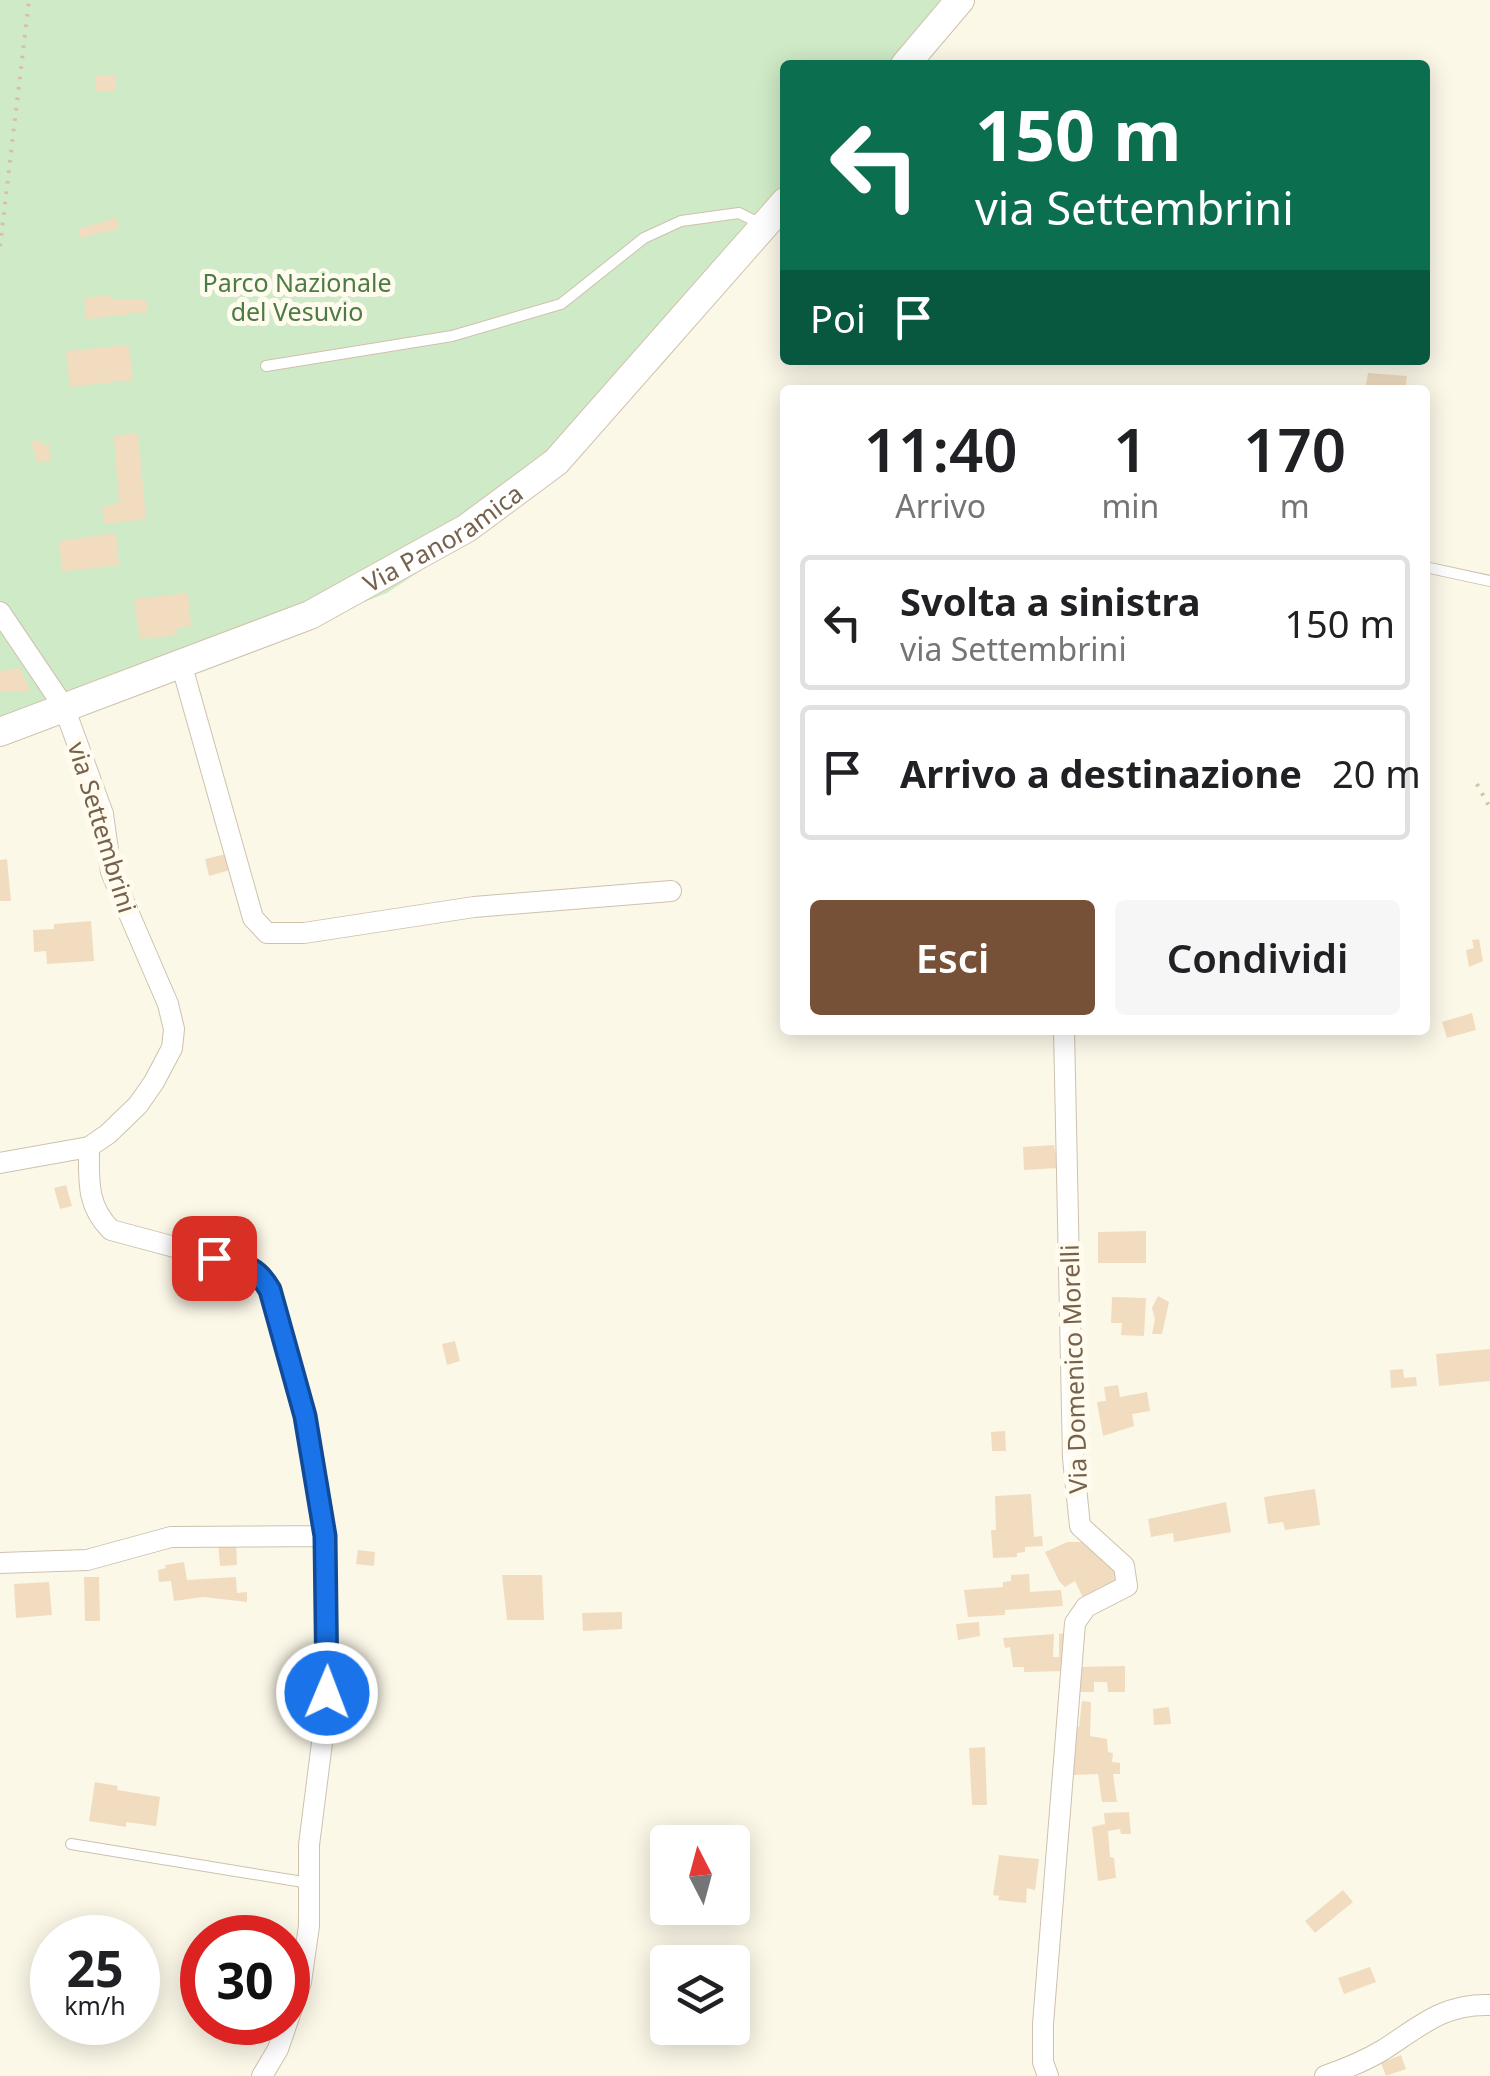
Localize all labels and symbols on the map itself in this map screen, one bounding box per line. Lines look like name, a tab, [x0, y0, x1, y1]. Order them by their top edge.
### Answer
park label: Parco Nazionale del Vesuvio	[203, 265, 391, 328]
street label: Via Panoramica	[357, 476, 529, 599]
street label: via Settembrini	[61, 737, 145, 917]
pin	[172, 1216, 257, 1301]
street label: Via Domenico Morelli	[1052, 1244, 1094, 1494]
position arrow	[275, 1641, 379, 1745]
north arrow	[650, 1825, 750, 1925]
speed limit sign: 30	[180, 1915, 310, 2045]

